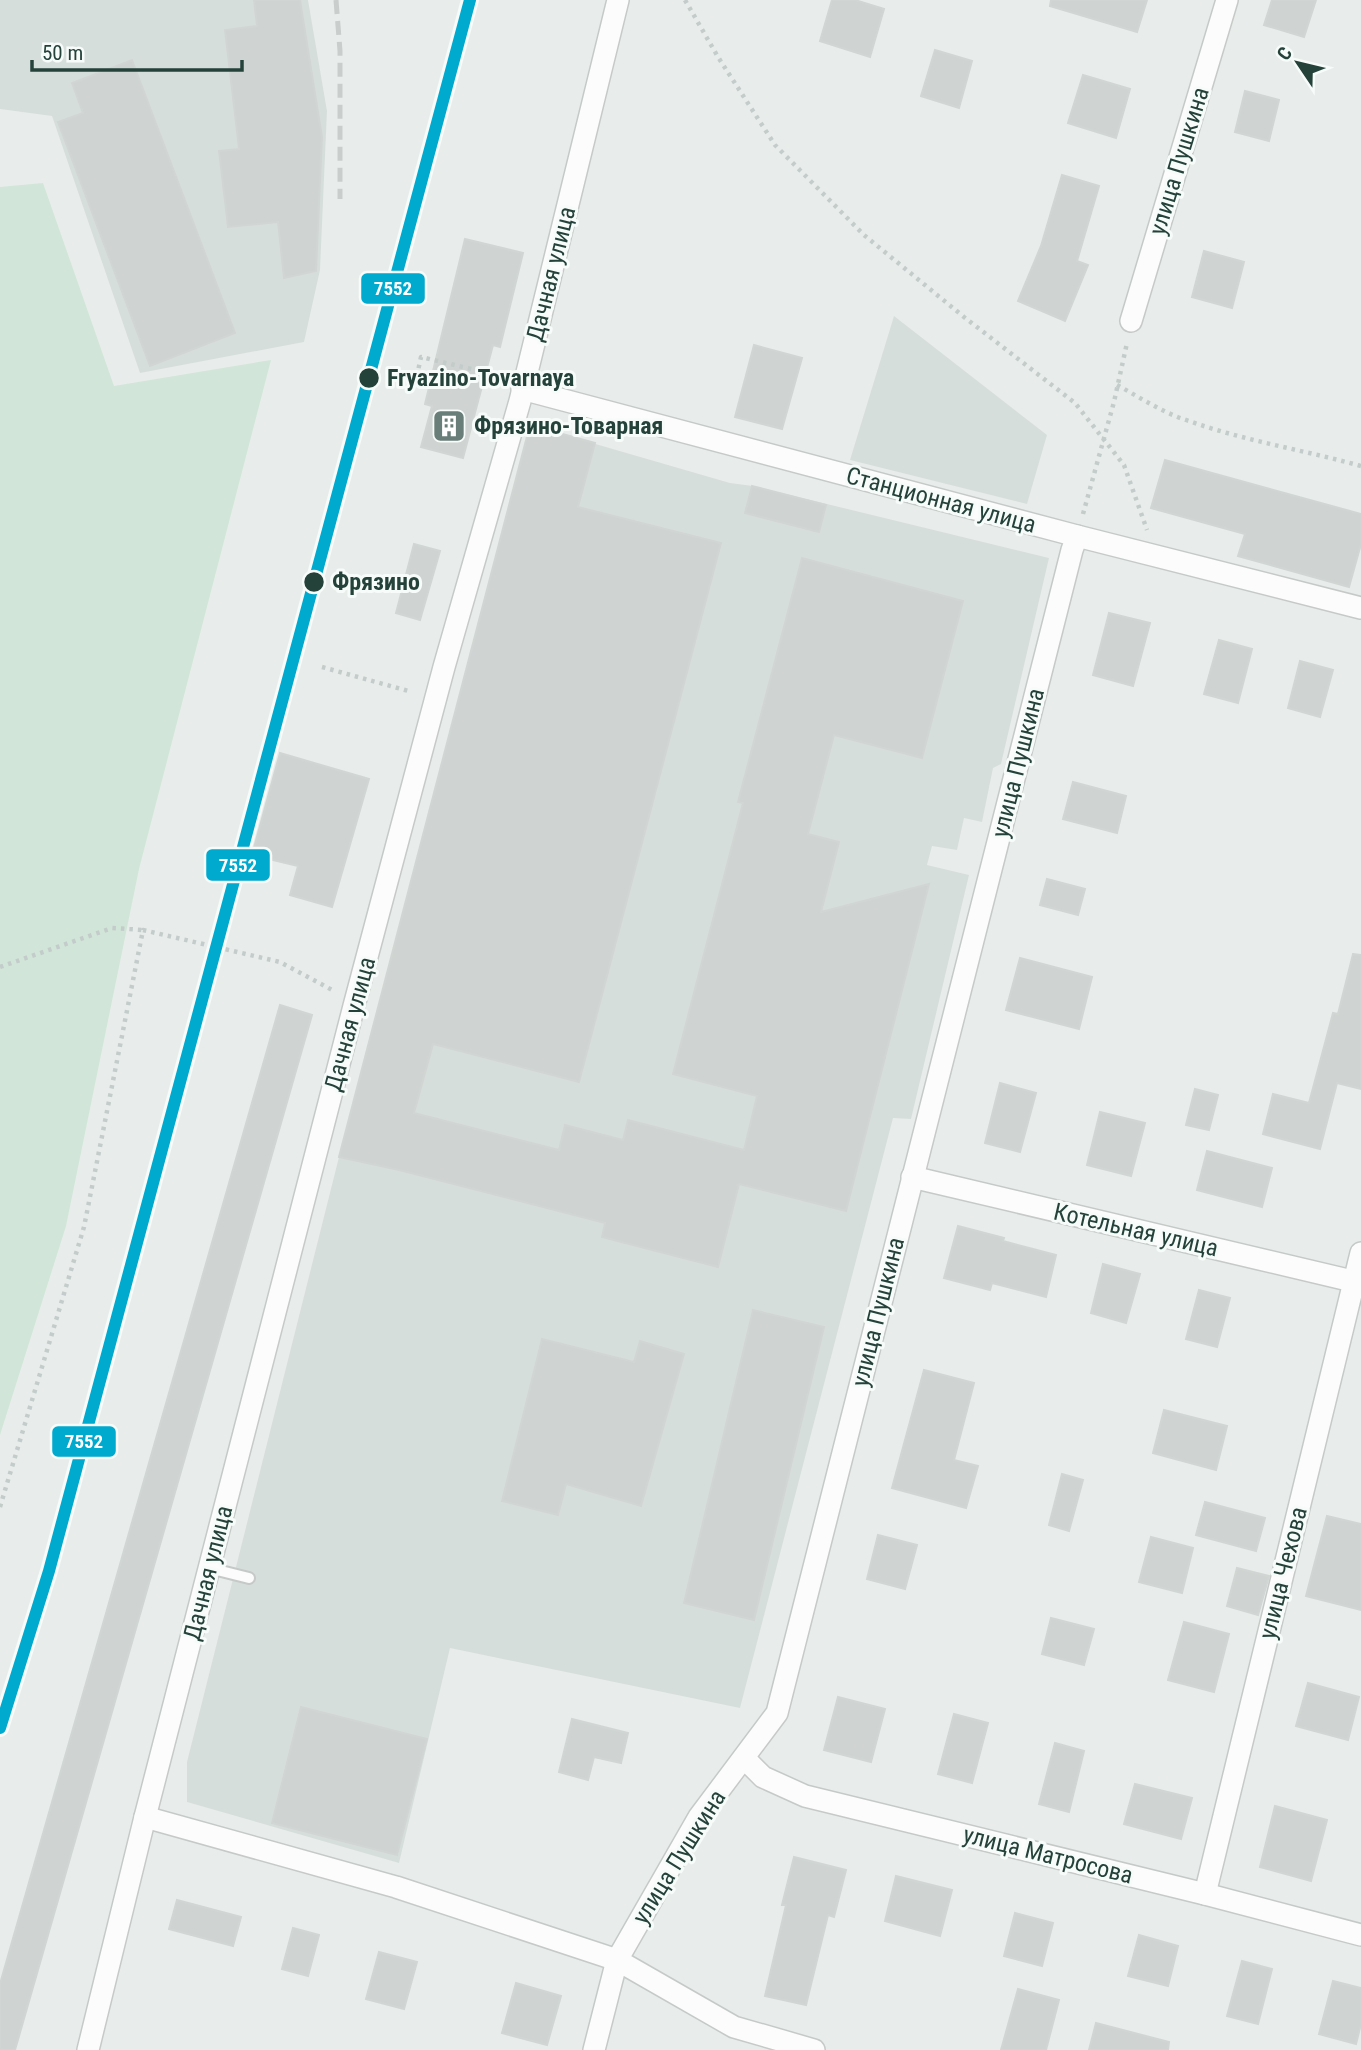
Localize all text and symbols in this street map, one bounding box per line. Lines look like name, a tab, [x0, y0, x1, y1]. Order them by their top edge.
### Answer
scale bar	[32, 28, 242, 72]
north arrow	[1263, 28, 1333, 98]
text: 50 m	[42, 41, 83, 65]
text: С	[1272, 42, 1297, 65]
street label: улица Пушкина	[1143, 84, 1215, 238]
street label: Дачная улица	[521, 204, 581, 344]
line badge: 7552	[360, 272, 426, 305]
text: 7552	[374, 277, 412, 300]
place label: Fryazino-Tovarnaya	[387, 364, 574, 392]
marker: Fryazino-Tovarnaya	[357, 366, 381, 390]
building icon: Фрязино-Товарная	[430, 407, 468, 445]
place label: Фрязино-Товарная	[474, 412, 663, 440]
street label: Станционная улица	[843, 461, 1039, 539]
place label: Фрязино	[332, 568, 420, 596]
marker: Фрязино	[302, 570, 326, 594]
street label: улица Пушкина	[986, 685, 1050, 841]
line badge: 7552	[205, 848, 271, 882]
text: 7552	[219, 854, 257, 877]
street label: Дачная улица	[319, 954, 381, 1094]
street label: Котельная улица	[1051, 1197, 1221, 1263]
street label: улица Пушкина	[846, 1234, 910, 1390]
line badge: 7552	[51, 1425, 117, 1458]
text: 7552	[65, 1430, 103, 1453]
street label: Дачная улица	[178, 1503, 238, 1643]
street label: улица Чехова	[1253, 1504, 1313, 1642]
street label: улица Пушкина	[627, 1785, 731, 1929]
street label: улица Матросова	[960, 1820, 1136, 1890]

